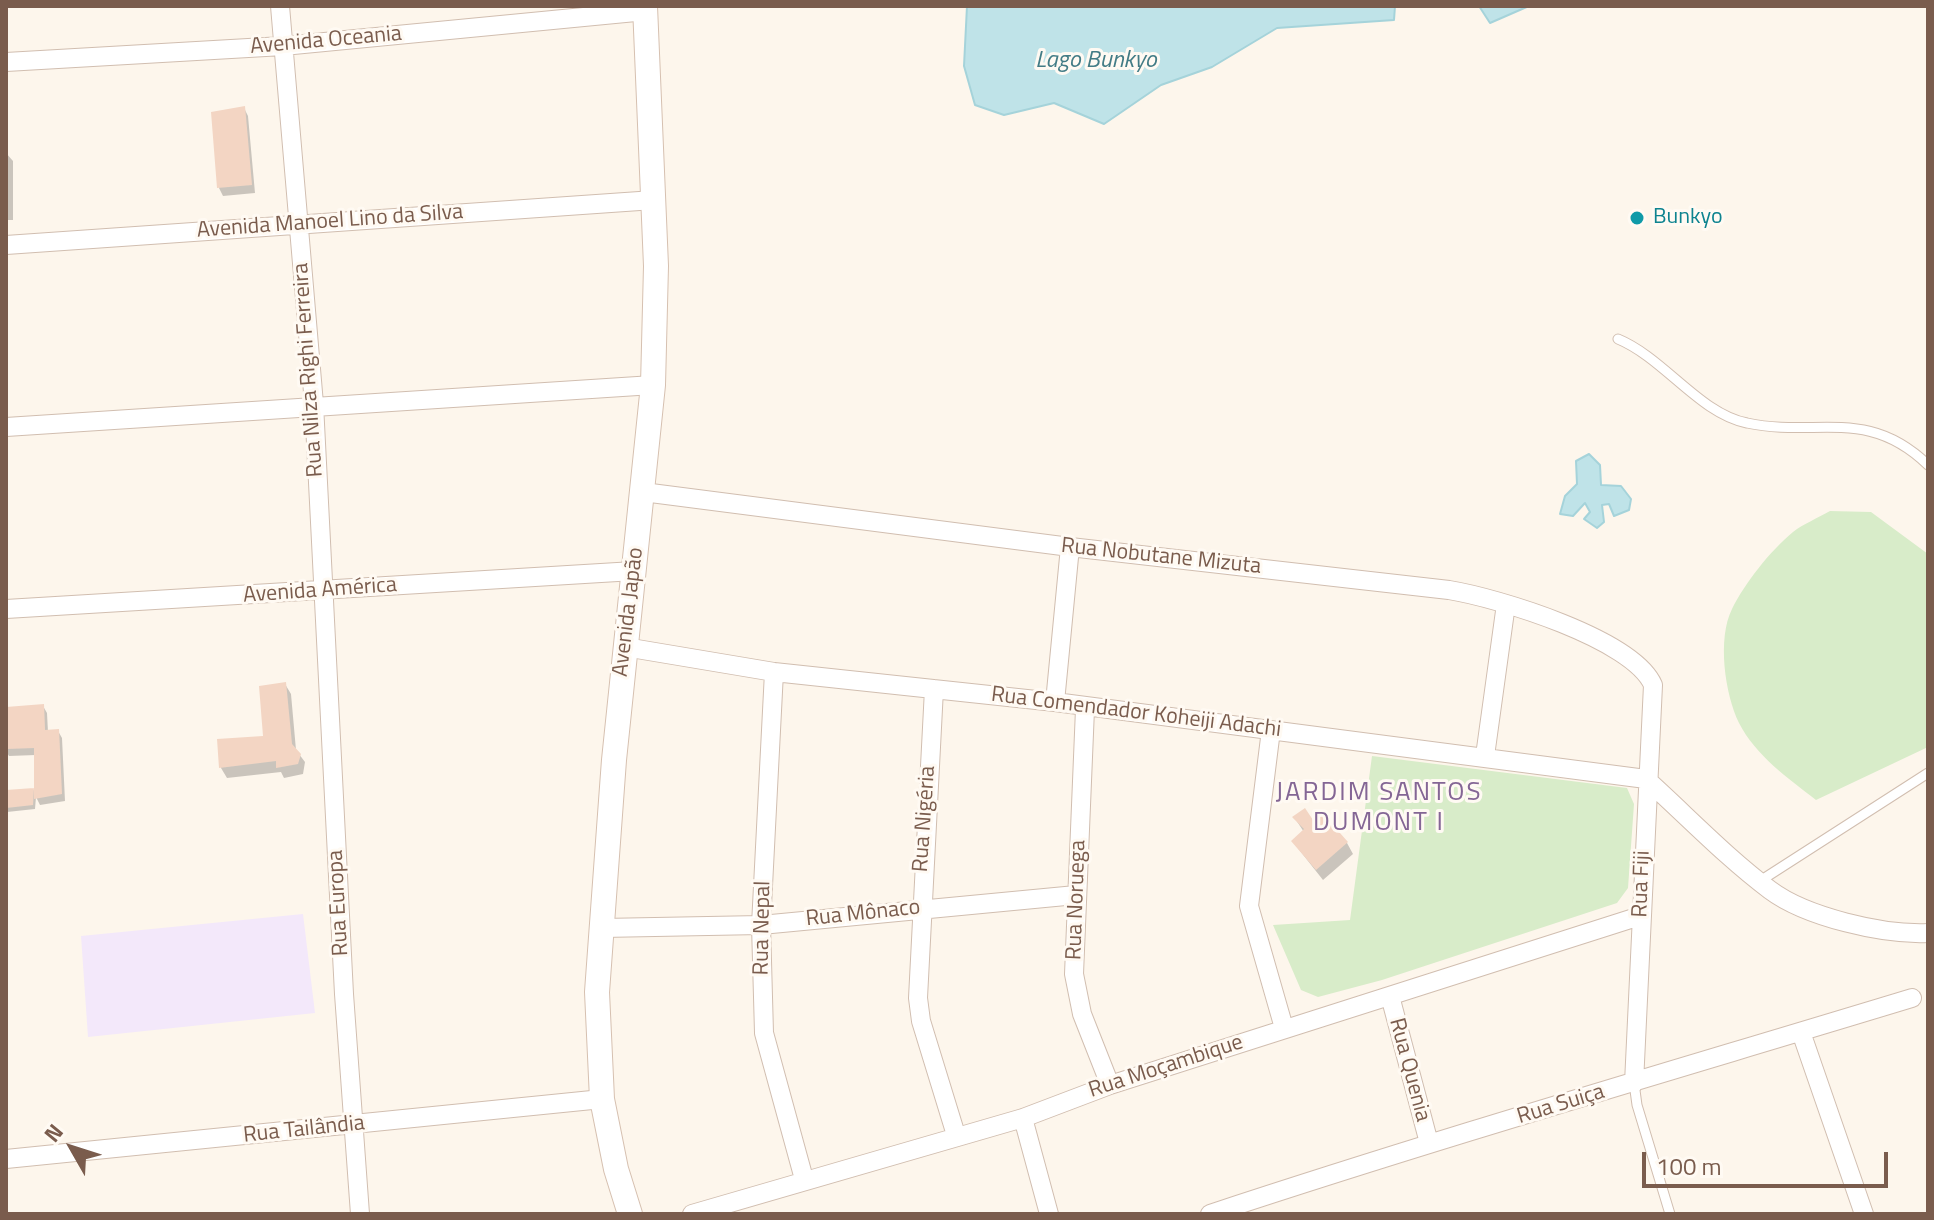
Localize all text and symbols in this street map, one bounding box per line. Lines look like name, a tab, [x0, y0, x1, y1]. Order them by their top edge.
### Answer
street label: Avenida Oceania	[249, 21, 403, 61]
water label: Lago Bunkyo	[1035, 47, 1157, 75]
street label: Avenida Manoel Lino da Silva	[196, 200, 464, 244]
place label: Bunkyo	[1653, 205, 1723, 231]
marker: Bunkyo	[1628, 209, 1646, 227]
street label: Rua Nilza Righi Ferreira	[288, 262, 330, 478]
street label: Rua Nobutane Mizuta	[1060, 533, 1262, 581]
street label: Avenida Japão	[608, 546, 650, 678]
street label: Avenida América	[242, 572, 398, 610]
street label: Rua Comendador Koheiji Adachi	[989, 682, 1283, 744]
street label: Rua Nigéria	[908, 765, 942, 873]
district label: JARDIM SANTOS DUMONT I	[1275, 778, 1483, 840]
street label: Rua Noruega	[1062, 840, 1092, 960]
street label: Rua Europa	[323, 849, 355, 957]
street label: Rua Fiji	[1628, 850, 1656, 918]
street label: Rua Nepal	[749, 880, 777, 976]
street label: Rua Mônaco	[804, 895, 922, 933]
street label: Rua Quenia	[1383, 1015, 1435, 1125]
street label: Rua Moçambique	[1085, 1030, 1247, 1104]
street label: Rua Suiça	[1514, 1079, 1608, 1131]
north arrow	[32, 1108, 112, 1188]
street label: Rua Tailândia	[242, 1111, 366, 1149]
text: N	[35, 1116, 71, 1150]
scale bar	[1646, 1136, 1892, 1186]
text: 100 m	[1656, 1148, 1722, 1184]

